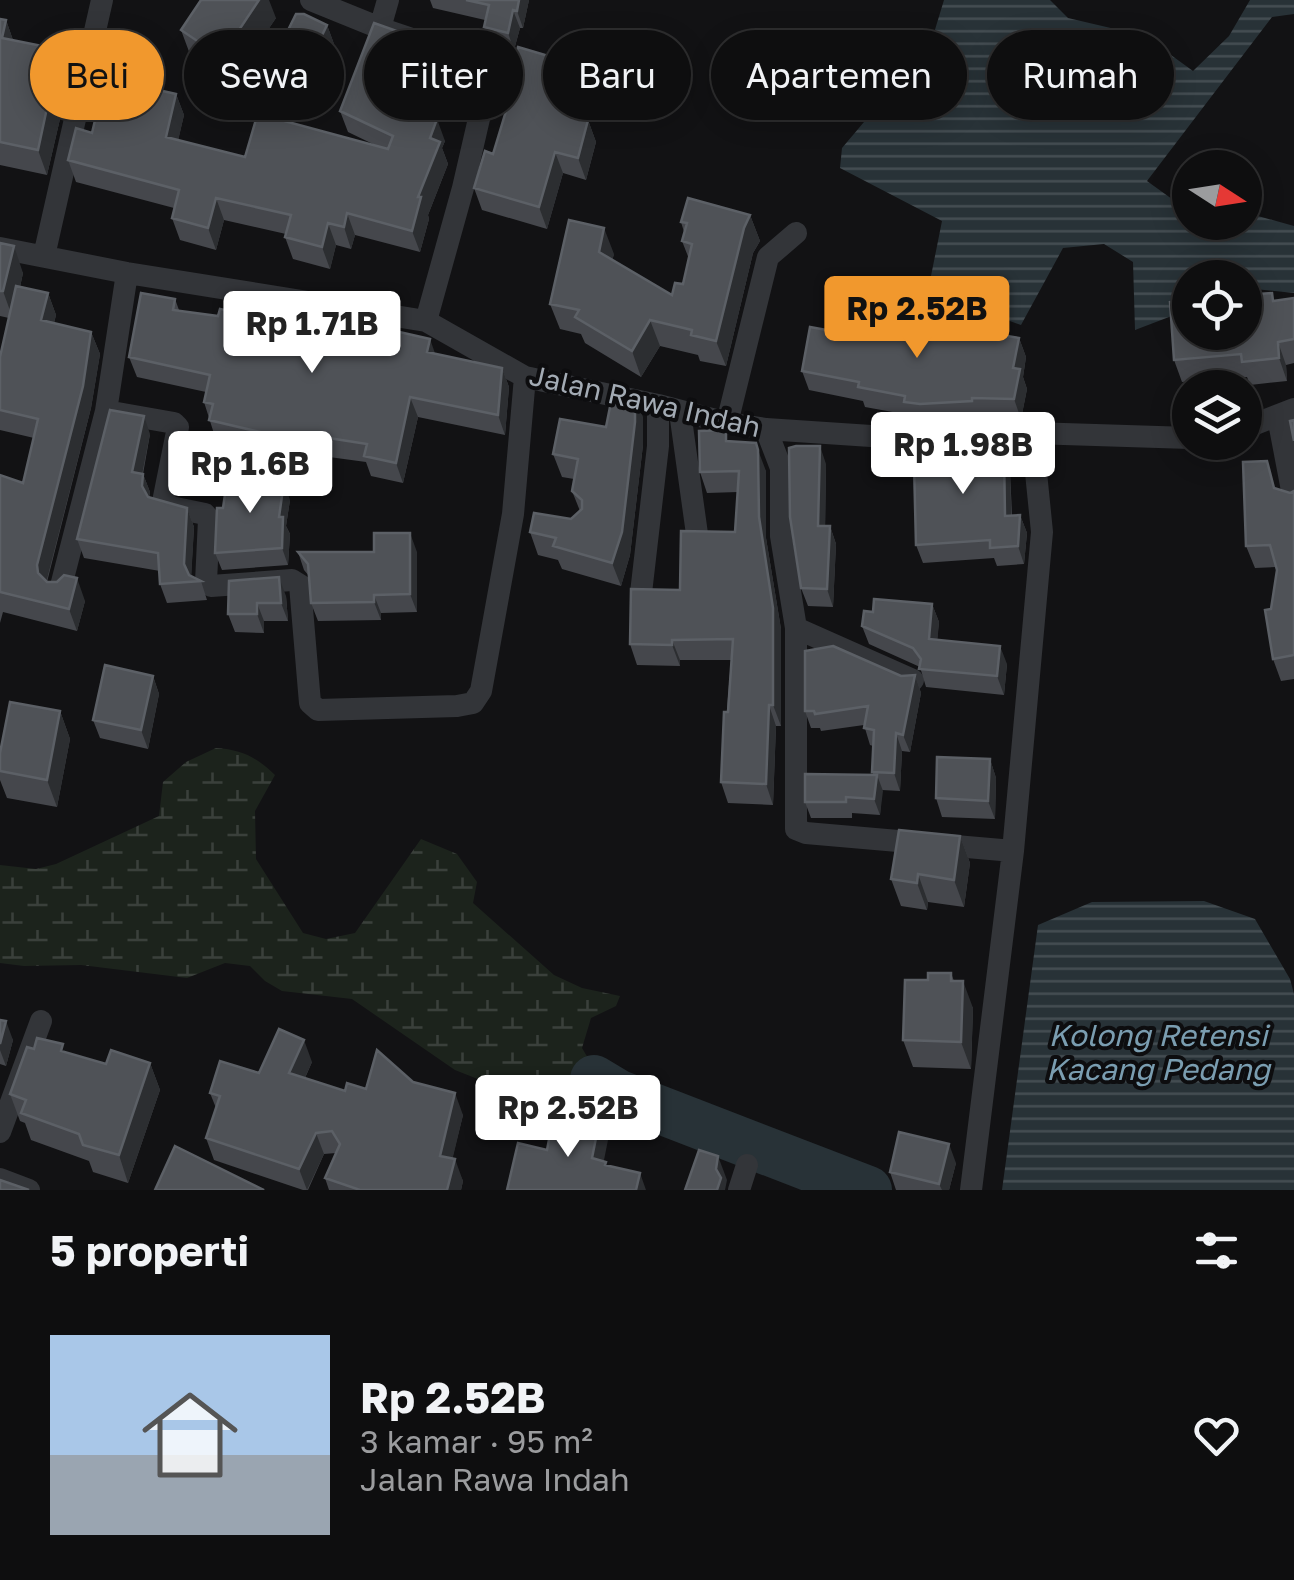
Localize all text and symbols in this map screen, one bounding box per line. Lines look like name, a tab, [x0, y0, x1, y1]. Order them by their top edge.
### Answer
chip: Beli	[30, 30, 164, 120]
chip: Sewa	[184, 30, 344, 120]
chip: Filter	[364, 30, 523, 120]
chip: Baru	[543, 30, 691, 120]
chip: Apartemen	[711, 30, 967, 120]
chip: Rumah	[987, 30, 1174, 120]
north arrow	[1172, 150, 1262, 240]
map controls	[1172, 150, 1262, 460]
button: locate	[1172, 260, 1262, 350]
pin: Rp 2.52B	[814, 276, 1020, 361]
text: Rp 2.52B	[846, 289, 988, 327]
pin: Rp 1.71B	[209, 291, 415, 376]
text: Rp 1.71B	[245, 304, 379, 342]
street label: Jalan Rawa Indah	[526, 358, 764, 443]
button: layers	[1172, 370, 1262, 460]
pin: Rp 1.98B	[860, 412, 1066, 497]
text: Rp 1.98B	[893, 425, 1033, 463]
pin: Rp 1.6B	[158, 431, 342, 516]
text: Rp 1.6B	[190, 444, 310, 482]
water label: Kolong Retensi Kacang Pedang	[1046, 1017, 1273, 1087]
pin: Rp 2.52B	[465, 1075, 671, 1160]
text: Rp 2.52B	[497, 1088, 639, 1126]
icon: filters	[1189, 1223, 1244, 1278]
text: 5 properti	[50, 1225, 249, 1275]
text: Rp 2.52B	[360, 1372, 545, 1422]
icon: home	[130, 1375, 250, 1495]
icon: heart	[1189, 1408, 1244, 1463]
text: 3 kamar · 95 m²	[360, 1422, 593, 1460]
text: Jalan Rawa Indah	[360, 1460, 630, 1498]

